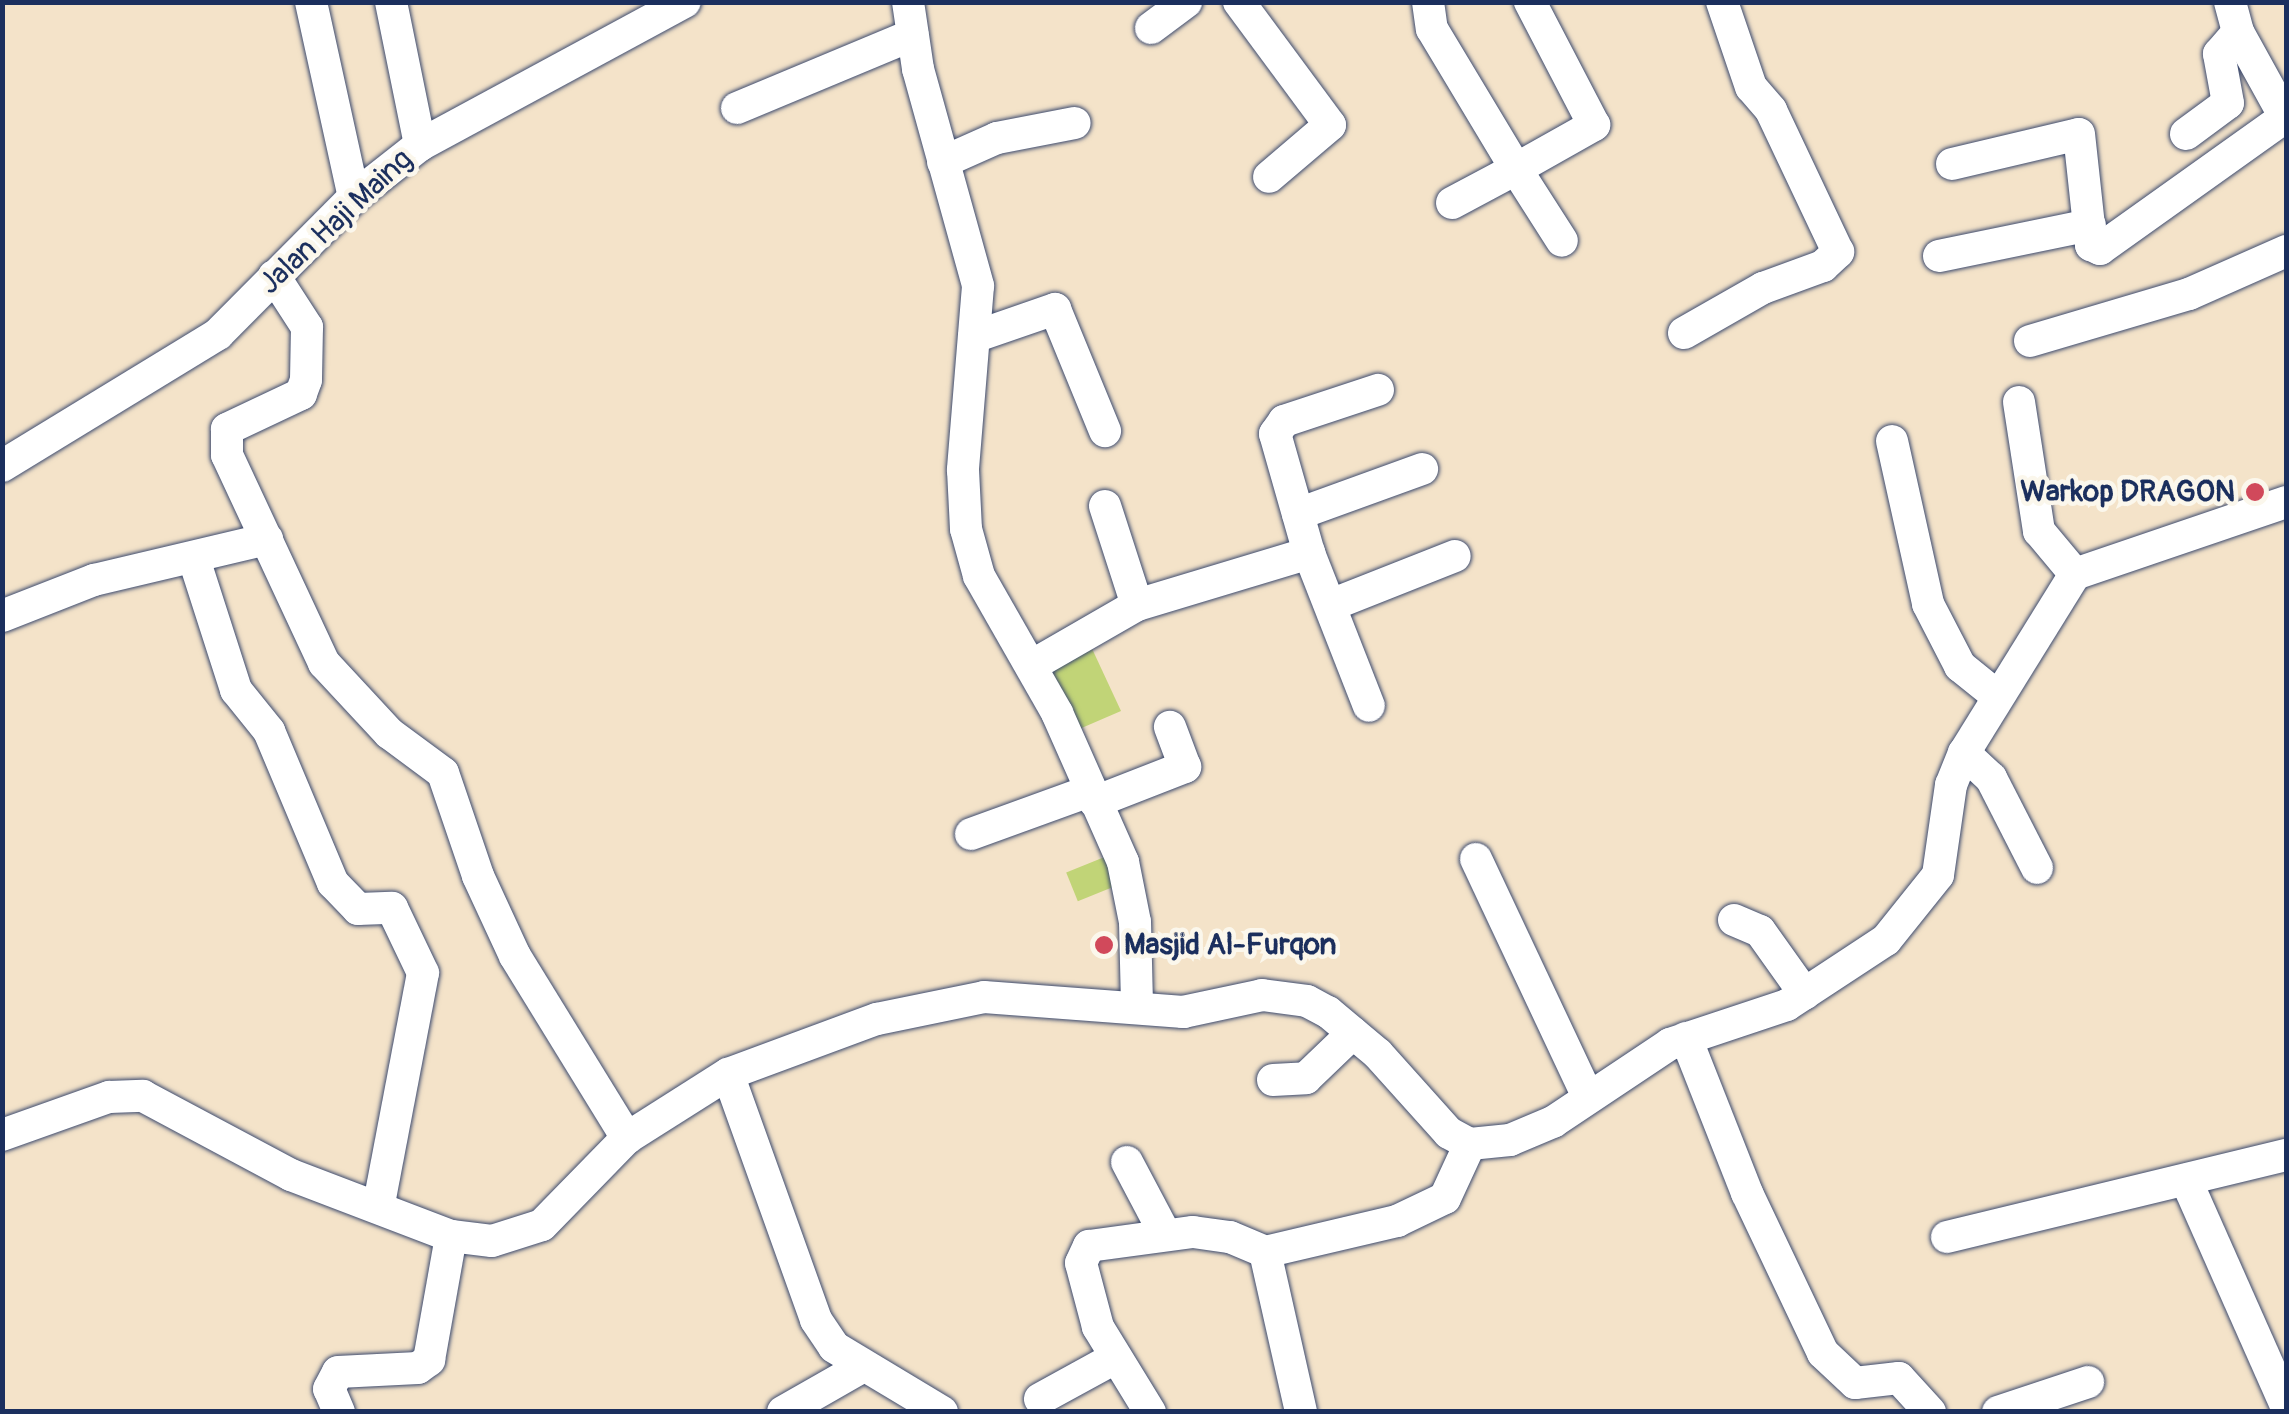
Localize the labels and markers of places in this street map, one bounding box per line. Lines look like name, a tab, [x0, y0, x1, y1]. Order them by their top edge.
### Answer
place label: Warkop DRAGON	[2020, 474, 2235, 510]
marker: Warkop DRAGON	[2244, 481, 2266, 503]
place label: Masjid Al-Furqon	[1124, 927, 1336, 963]
marker: Masjid Al-Furqon	[1093, 934, 1115, 956]

